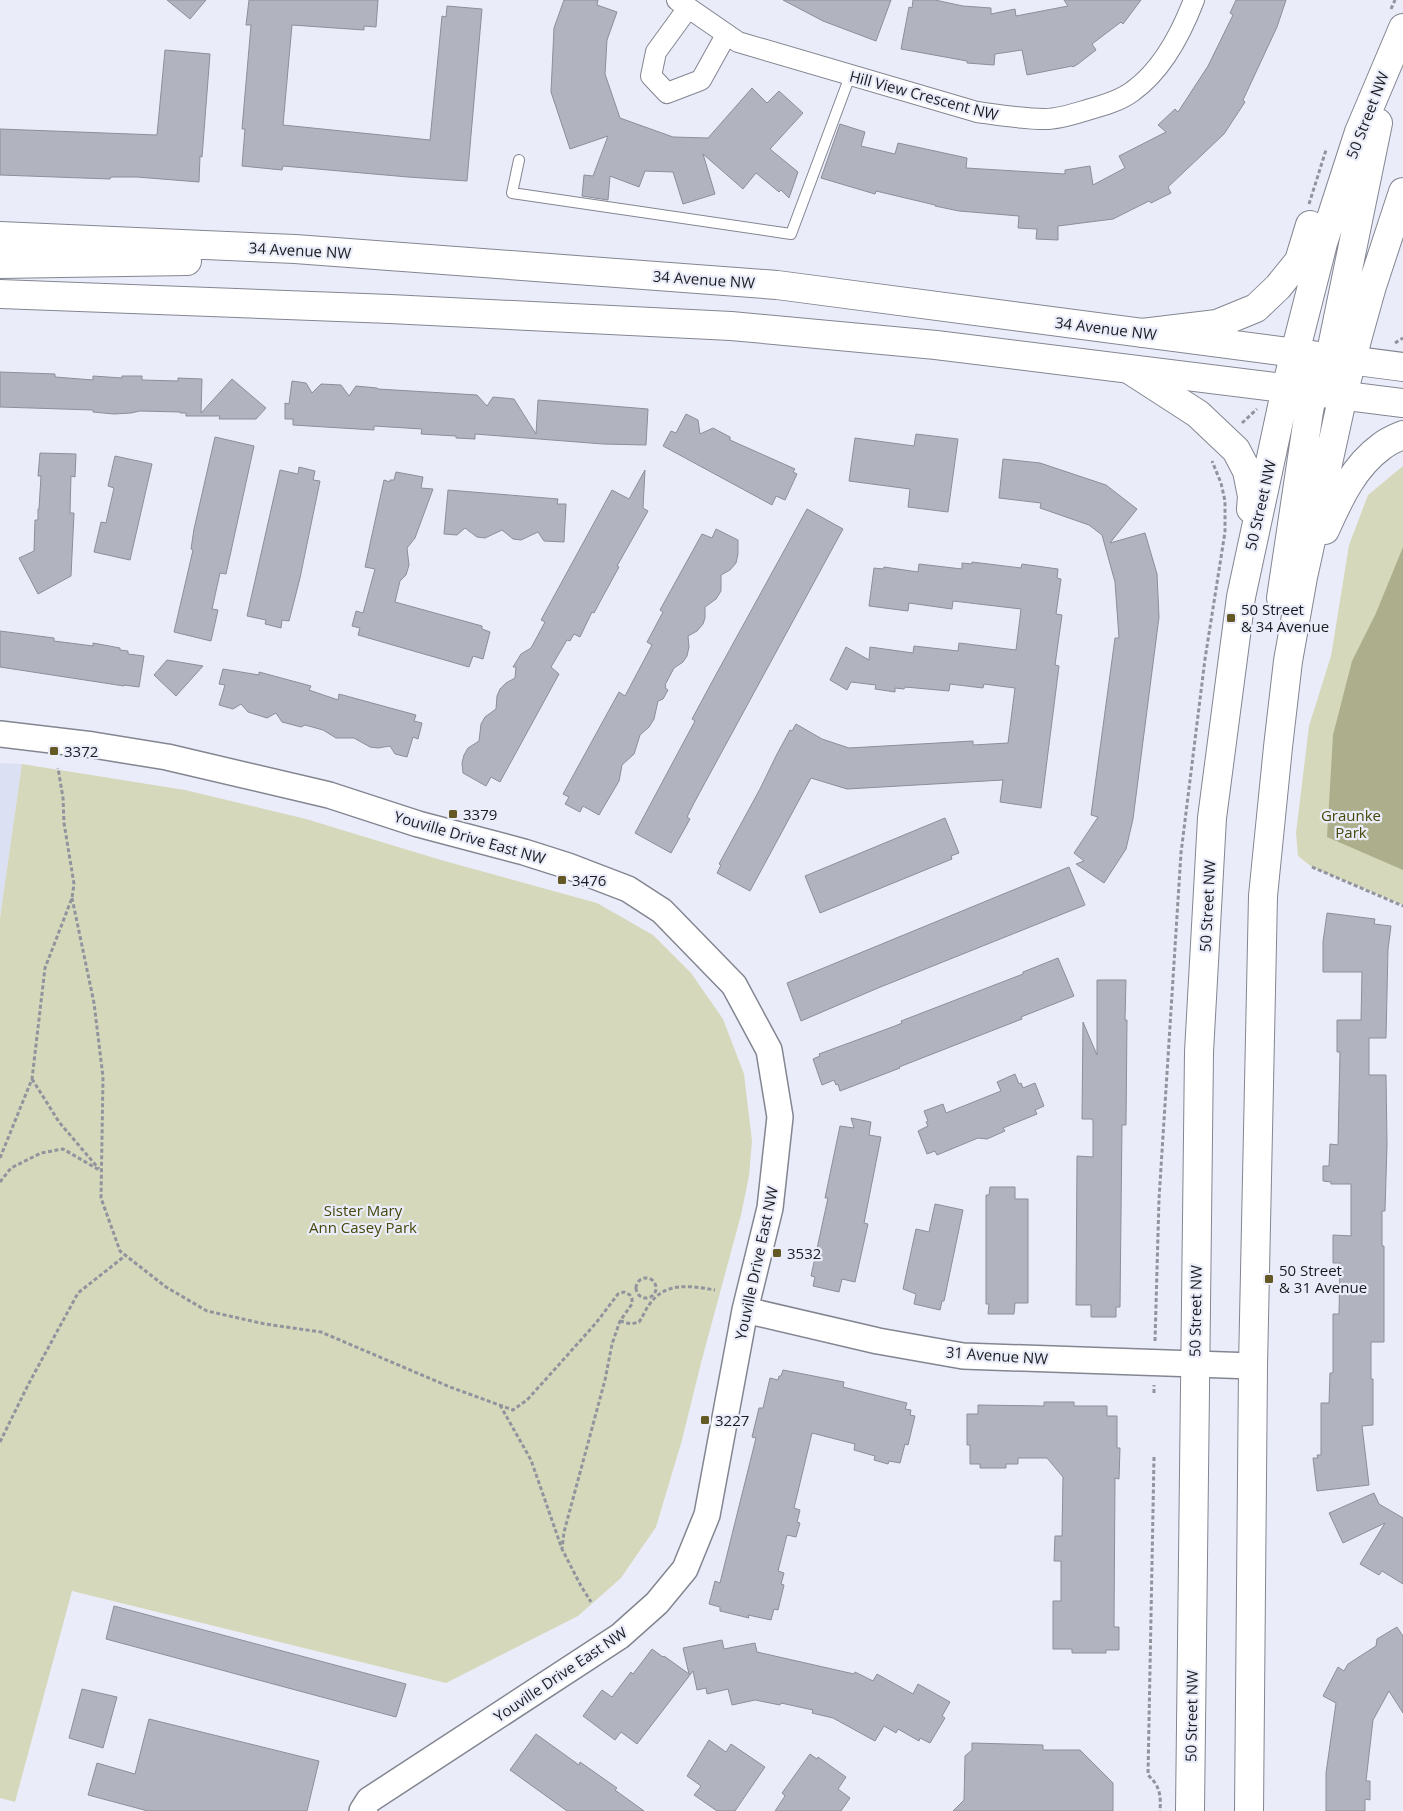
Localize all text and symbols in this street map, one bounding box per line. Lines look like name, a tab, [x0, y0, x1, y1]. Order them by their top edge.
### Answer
street label: Hill View Crescent NW	[847, 65, 1001, 125]
street label: 50 Street NW	[1341, 68, 1393, 162]
street label: 34 Avenue NW	[248, 237, 352, 263]
street label: 34 Avenue NW	[652, 265, 756, 293]
street label: 34 Avenue NW	[1054, 312, 1158, 344]
street label: 50 Street NW	[1240, 458, 1280, 552]
place label: 50 Street & 34 Avenue	[1241, 599, 1329, 636]
marker: 50 Street & 34 Avenue	[1225, 612, 1237, 624]
place label: 3372	[64, 741, 98, 761]
marker: 3372	[48, 745, 60, 757]
place label: 3379	[463, 804, 497, 824]
park label: Graunke Park	[1321, 805, 1381, 842]
street label: Youville Drive East NW	[392, 806, 548, 868]
marker: 3379	[447, 808, 459, 820]
street label: 50 Street NW	[1195, 859, 1219, 952]
place label: 3476	[572, 870, 606, 890]
marker: 3476	[556, 874, 568, 886]
street label: Youville Drive East NW	[730, 1184, 782, 1342]
park label: Sister Mary Ann Casey Park	[309, 1200, 417, 1237]
place label: 3532	[787, 1243, 821, 1263]
marker: 3532	[771, 1247, 783, 1259]
place label: 50 Street & 31 Avenue	[1279, 1260, 1367, 1297]
street label: 50 Street NW	[1184, 1265, 1206, 1357]
marker: 50 Street & 31 Avenue	[1263, 1273, 1275, 1285]
street label: 31 Avenue NW	[945, 1341, 1049, 1369]
place label: 3227	[715, 1410, 749, 1430]
marker: 3227	[699, 1414, 711, 1426]
street label: Youville Drive East NW	[489, 1622, 631, 1726]
street label: 50 Street NW	[1180, 1670, 1202, 1762]

